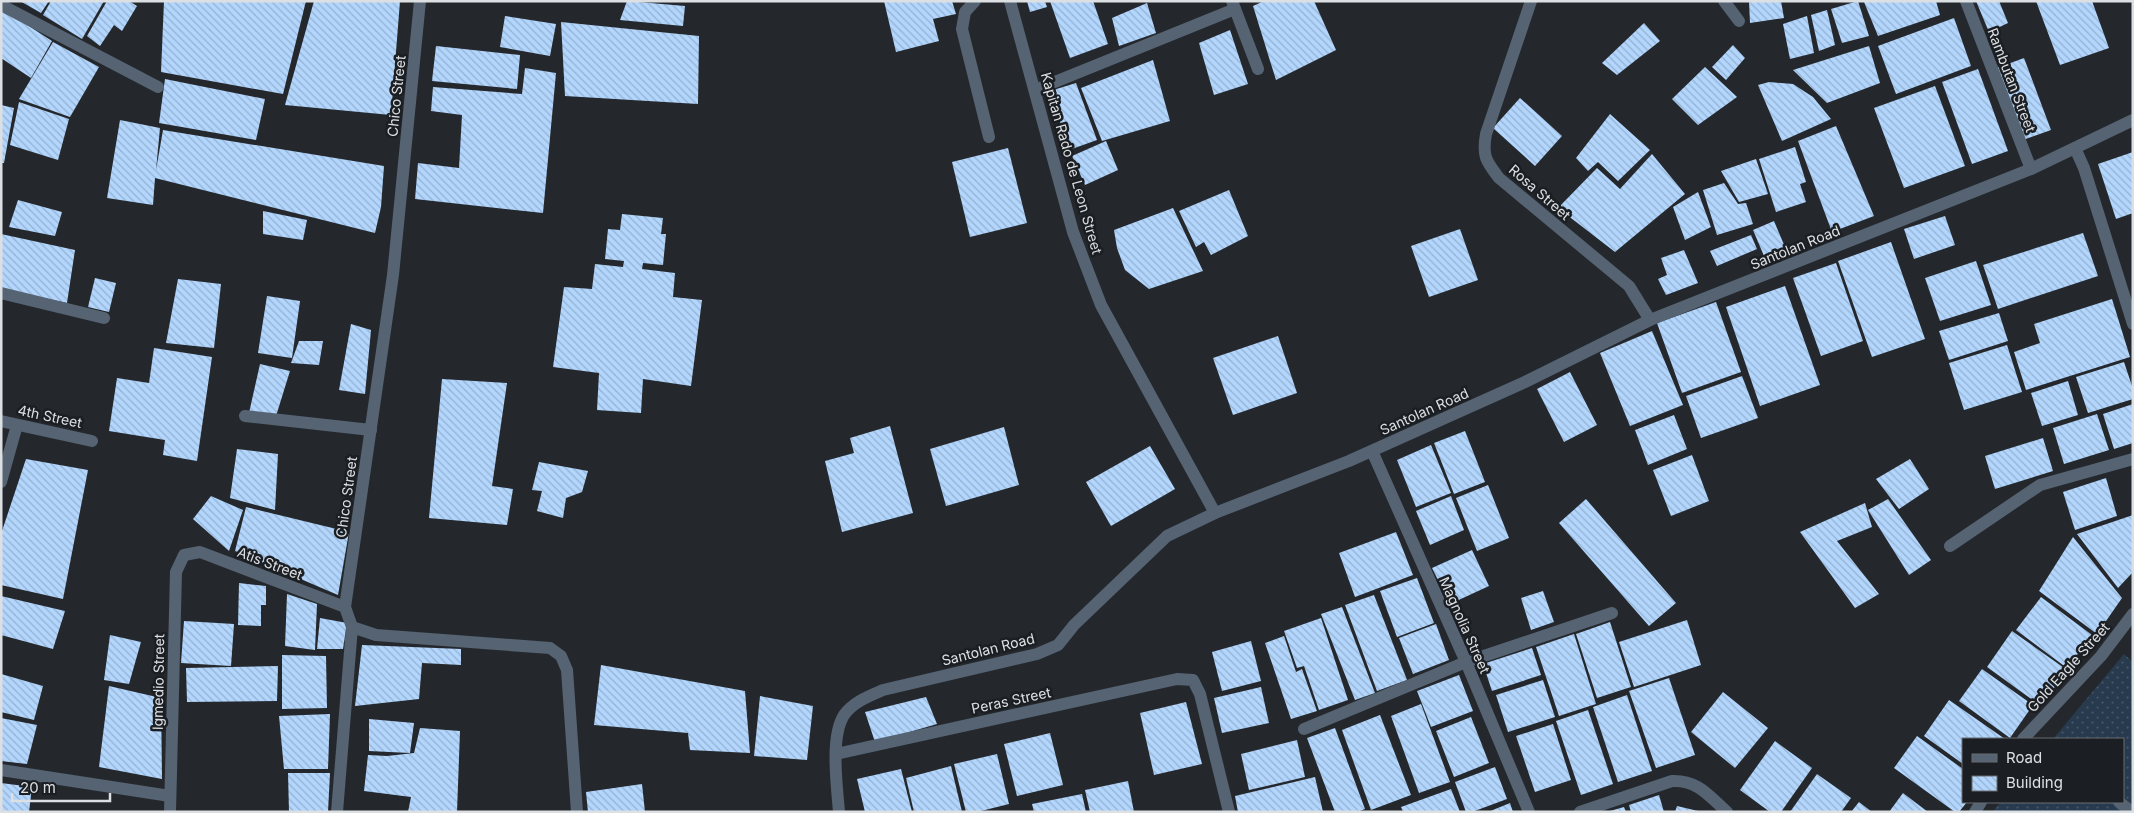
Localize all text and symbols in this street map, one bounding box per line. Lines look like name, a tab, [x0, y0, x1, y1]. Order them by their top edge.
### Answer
street label: Rambutan Street	[1984, 26, 2040, 135]
street label: Chico Street	[383, 54, 409, 138]
street label: Kapitan Rado de Leon Street	[1038, 70, 1106, 256]
street label: Rosa Street	[1506, 161, 1575, 224]
street label: Santolan Road	[1748, 221, 1842, 273]
street label: Santolan Road	[1377, 384, 1471, 438]
street label: 4th Street	[16, 401, 84, 431]
street label: Chico Street	[332, 455, 360, 539]
street label: Atis Street	[235, 543, 305, 583]
street label: Magnolia Street	[1436, 574, 1494, 676]
street label: Gold Eagle Street	[2023, 618, 2113, 715]
street label: Santolan Road	[940, 629, 1036, 669]
street label: Igmedio Street	[149, 633, 167, 730]
street label: Peras Street	[970, 683, 1053, 717]
legend	[1962, 738, 2124, 803]
text: Road	[2006, 748, 2042, 767]
scale bar	[12, 770, 110, 802]
text: Building	[2006, 773, 2063, 792]
text: 20 m	[20, 778, 56, 797]

